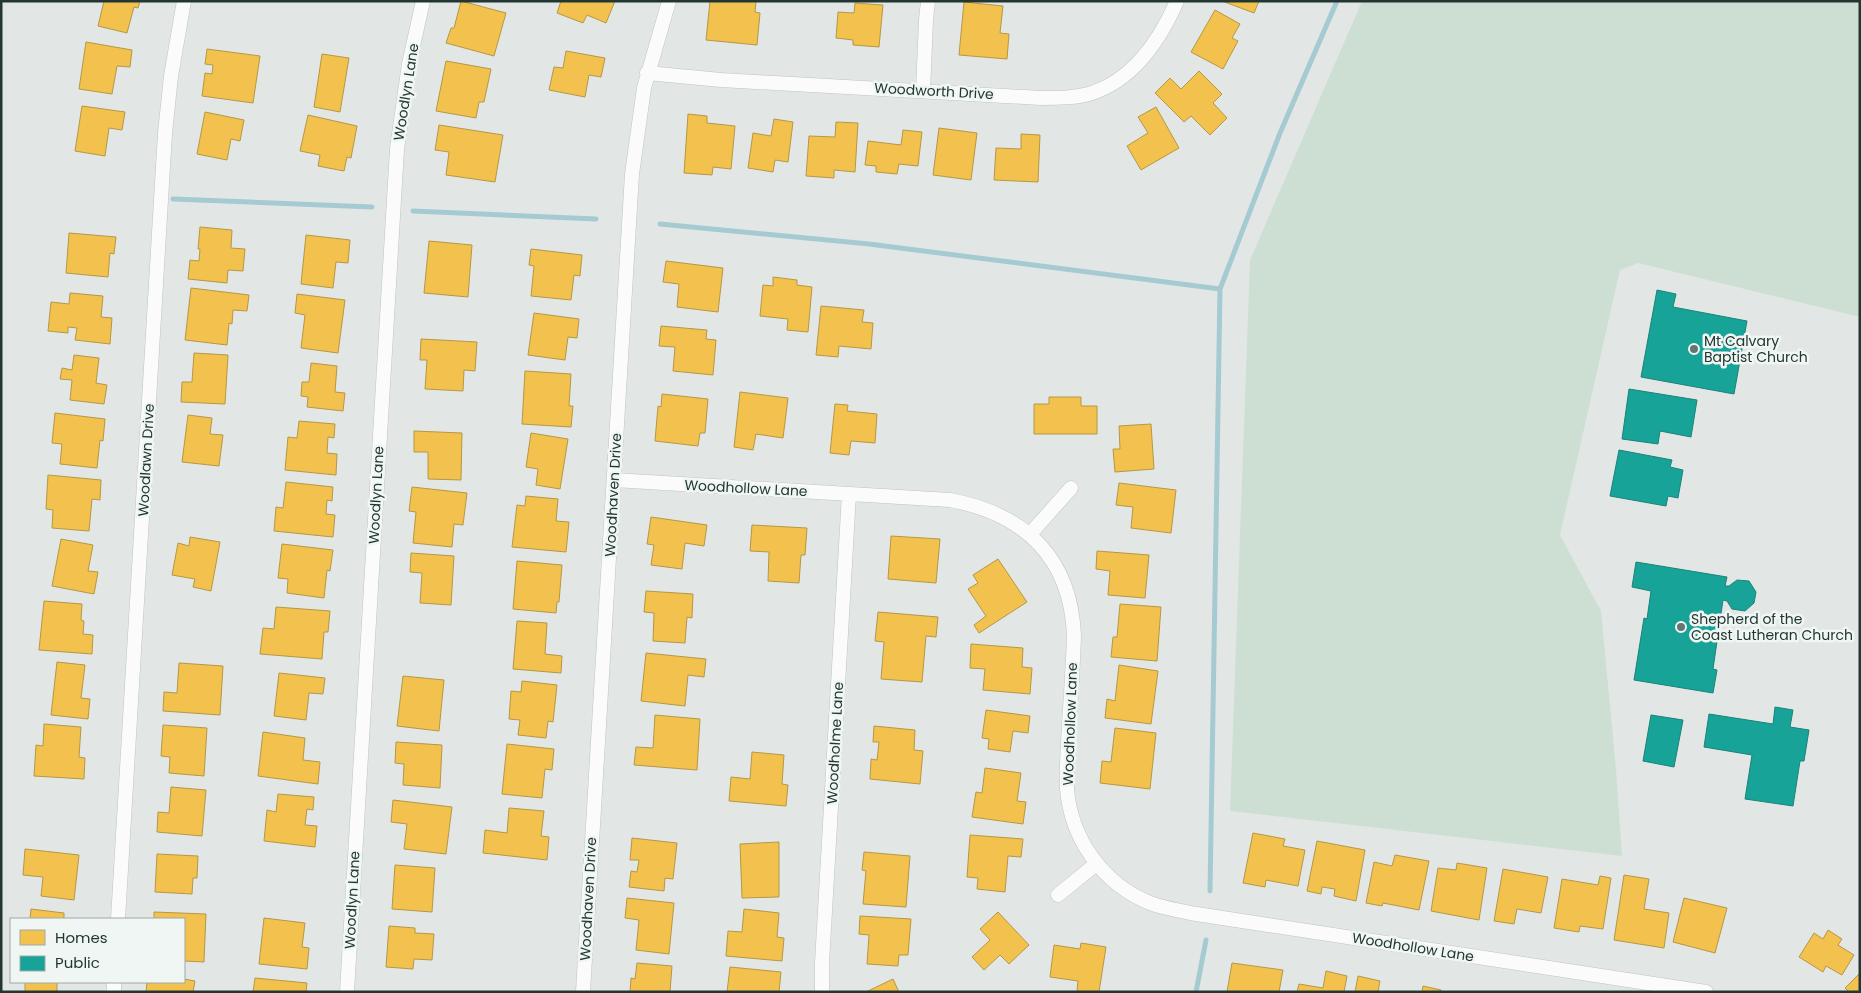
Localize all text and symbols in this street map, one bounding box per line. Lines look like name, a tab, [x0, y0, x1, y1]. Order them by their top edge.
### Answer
street label: Woodlyn Lane	[388, 42, 424, 142]
street label: Woodworth Drive	[874, 78, 995, 104]
place label: Mt Calvary Baptist Church	[1704, 331, 1808, 367]
marker: Mt Calvary Baptist Church	[1688, 343, 1700, 355]
street label: Woodlawn Drive	[133, 403, 159, 517]
street label: Woodhaven Drive	[600, 432, 626, 557]
street label: Woodlyn Lane	[363, 445, 389, 545]
street label: Woodhollow Lane	[684, 475, 808, 501]
place label: Shepherd of the Coast Lutheran Church	[1691, 609, 1853, 645]
marker: Shepherd of the Coast Lutheran Church	[1675, 621, 1687, 633]
street label: Woodhollow Lane	[1058, 662, 1082, 786]
street label: Woodholme Lane	[822, 681, 848, 805]
street label: Woodhaven Drive	[575, 836, 601, 961]
street label: Woodlyn Lane	[339, 850, 365, 950]
legend	[10, 918, 185, 983]
text: Homes	[55, 927, 108, 948]
street label: Woodhollow Lane	[1351, 927, 1476, 967]
text: Public	[55, 952, 100, 973]

